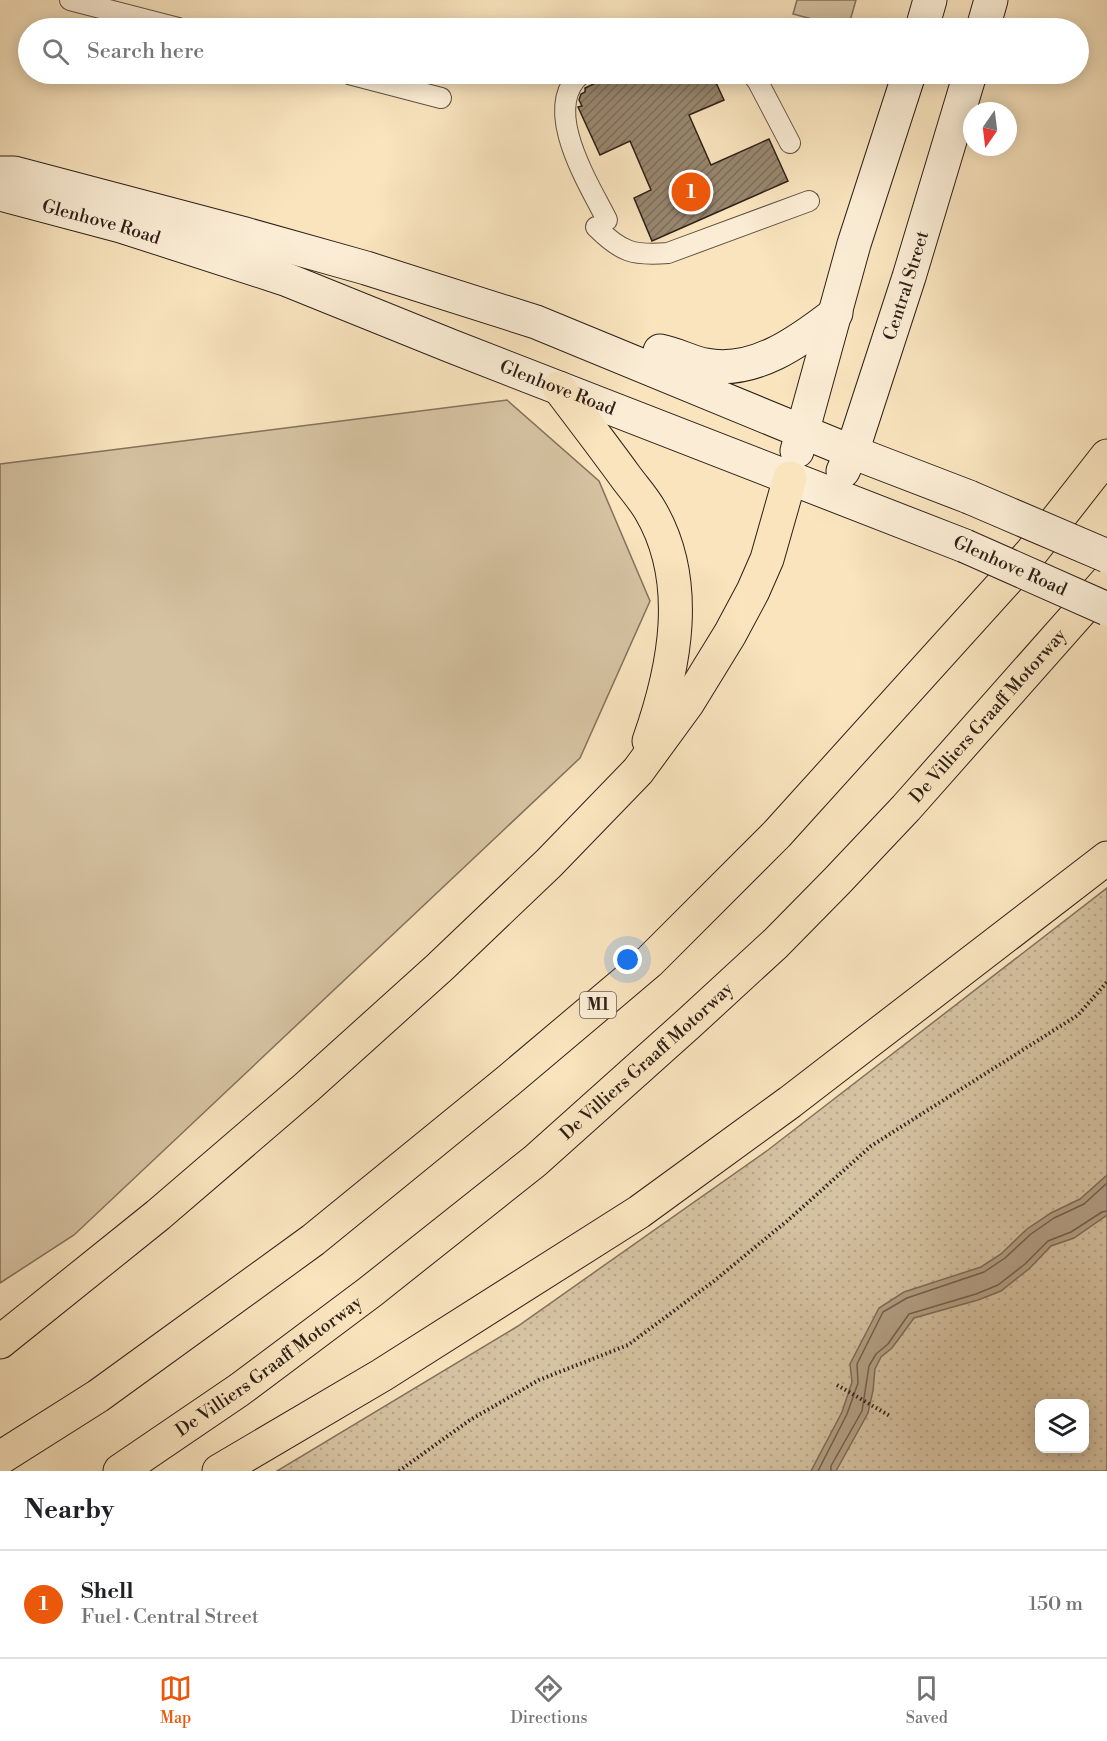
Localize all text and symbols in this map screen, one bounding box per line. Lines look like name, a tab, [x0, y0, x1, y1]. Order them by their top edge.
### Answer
search box	[18, 18, 1089, 84]
icon: search	[39, 35, 72, 68]
text: Search here	[87, 38, 204, 65]
north arrow	[963, 102, 1017, 156]
pin: 1	[672, 170, 710, 214]
street label: Glenhove Road	[39, 194, 164, 250]
street label: Central Street	[878, 227, 934, 343]
street label: Glenhove Road	[497, 355, 620, 421]
street label: Glenhove Road	[950, 531, 1071, 602]
street label: De Villiers Graaff Motorway	[905, 624, 1071, 808]
your location	[613, 945, 642, 974]
street label: De Villiers Graaff Motorway	[555, 977, 738, 1145]
road number: M1	[580, 992, 616, 1018]
street label: De Villiers Graaff Motorway	[171, 1290, 367, 1441]
map controls	[1035, 1399, 1089, 1453]
button: layers	[1035, 1399, 1089, 1453]
text: Nearby	[24, 1494, 114, 1526]
text: Shell	[81, 1578, 133, 1605]
text: 1	[39, 1592, 48, 1617]
text: 150 m	[1028, 1592, 1083, 1617]
text: Fuel · Central Street	[81, 1605, 259, 1630]
tab: Map	[159, 1672, 192, 1728]
tab: Directions	[510, 1672, 588, 1728]
tab: Saved	[906, 1672, 948, 1728]

